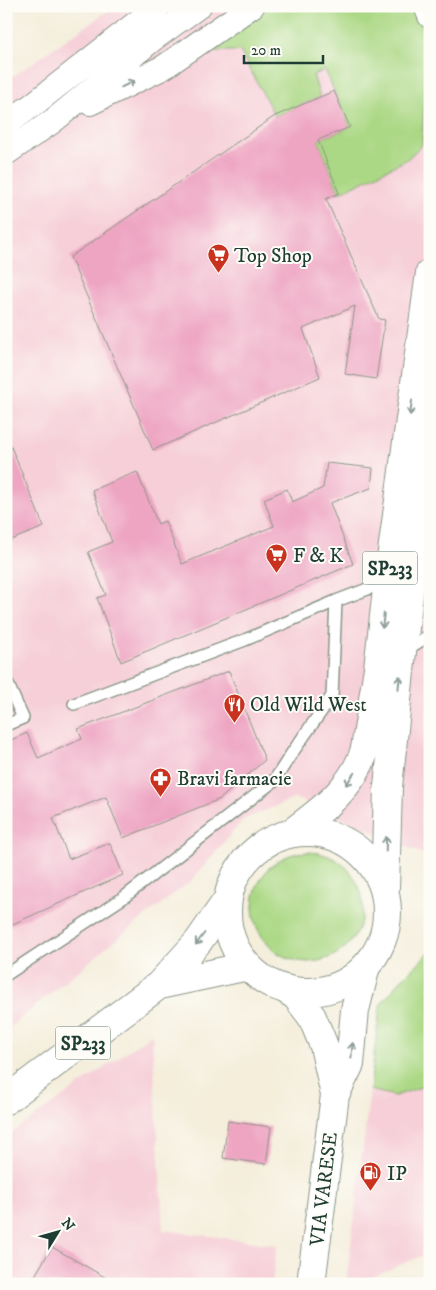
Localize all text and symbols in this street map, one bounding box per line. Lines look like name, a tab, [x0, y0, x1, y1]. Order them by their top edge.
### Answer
scale bar	[244, 32, 322, 64]
text: 20 m	[251, 41, 281, 60]
one-way arrow	[120, 79, 135, 88]
supermarket icon: Top Shop	[206, 243, 230, 274]
place label: Top Shop	[234, 244, 312, 269]
one-way arrow	[406, 399, 416, 415]
supermarket icon: F & K	[265, 543, 289, 574]
place label: F & K	[293, 544, 343, 569]
road number: SP233	[362, 552, 418, 584]
one-way arrow	[378, 613, 388, 629]
one-way arrow	[394, 675, 404, 691]
restaurant icon: Old Wild West	[222, 692, 246, 723]
place label: Old Wild West	[250, 693, 367, 718]
pharmacy icon: Bravi farmacie	[149, 766, 173, 797]
place label: Bravi farmacie	[177, 767, 292, 792]
one-way arrow	[345, 771, 356, 785]
one-way arrow	[382, 837, 391, 853]
one-way arrow	[195, 932, 205, 946]
road number: SP233	[56, 1026, 110, 1060]
one-way arrow	[347, 1042, 356, 1058]
street label: VIA VARESE	[305, 1131, 344, 1249]
fuel station icon: IP	[359, 1161, 383, 1192]
place label: IP	[387, 1162, 407, 1187]
north arrow	[32, 1208, 82, 1258]
text: N	[57, 1215, 79, 1235]

